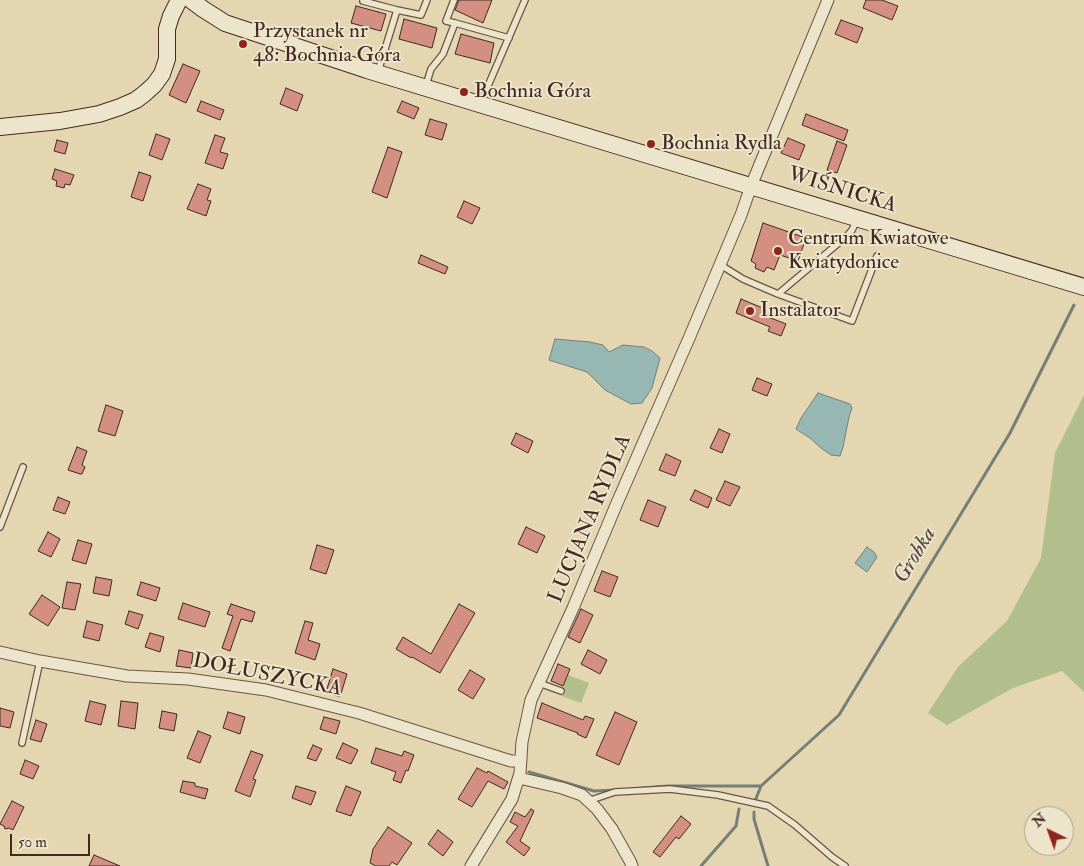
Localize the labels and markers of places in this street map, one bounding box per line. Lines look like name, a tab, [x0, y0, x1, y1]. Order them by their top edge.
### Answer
place label: Przystanek nr 48: Bochnia Góra	[253, 19, 401, 69]
marker: Przystanek nr 48: Bochnia Góra	[237, 38, 249, 50]
place label: Bochnia Góra	[474, 79, 591, 105]
marker: Bochnia Góra	[458, 86, 470, 98]
place label: Bochnia Rydla	[661, 131, 782, 157]
marker: Bochnia Rydla	[645, 138, 657, 150]
place label: Centrum Kwiatowe Kwiatydonice	[788, 226, 949, 276]
marker: Centrum Kwiatowe Kwiatydonice	[772, 245, 784, 257]
place label: Instalator	[760, 298, 841, 324]
marker: Instalator	[744, 305, 756, 317]

